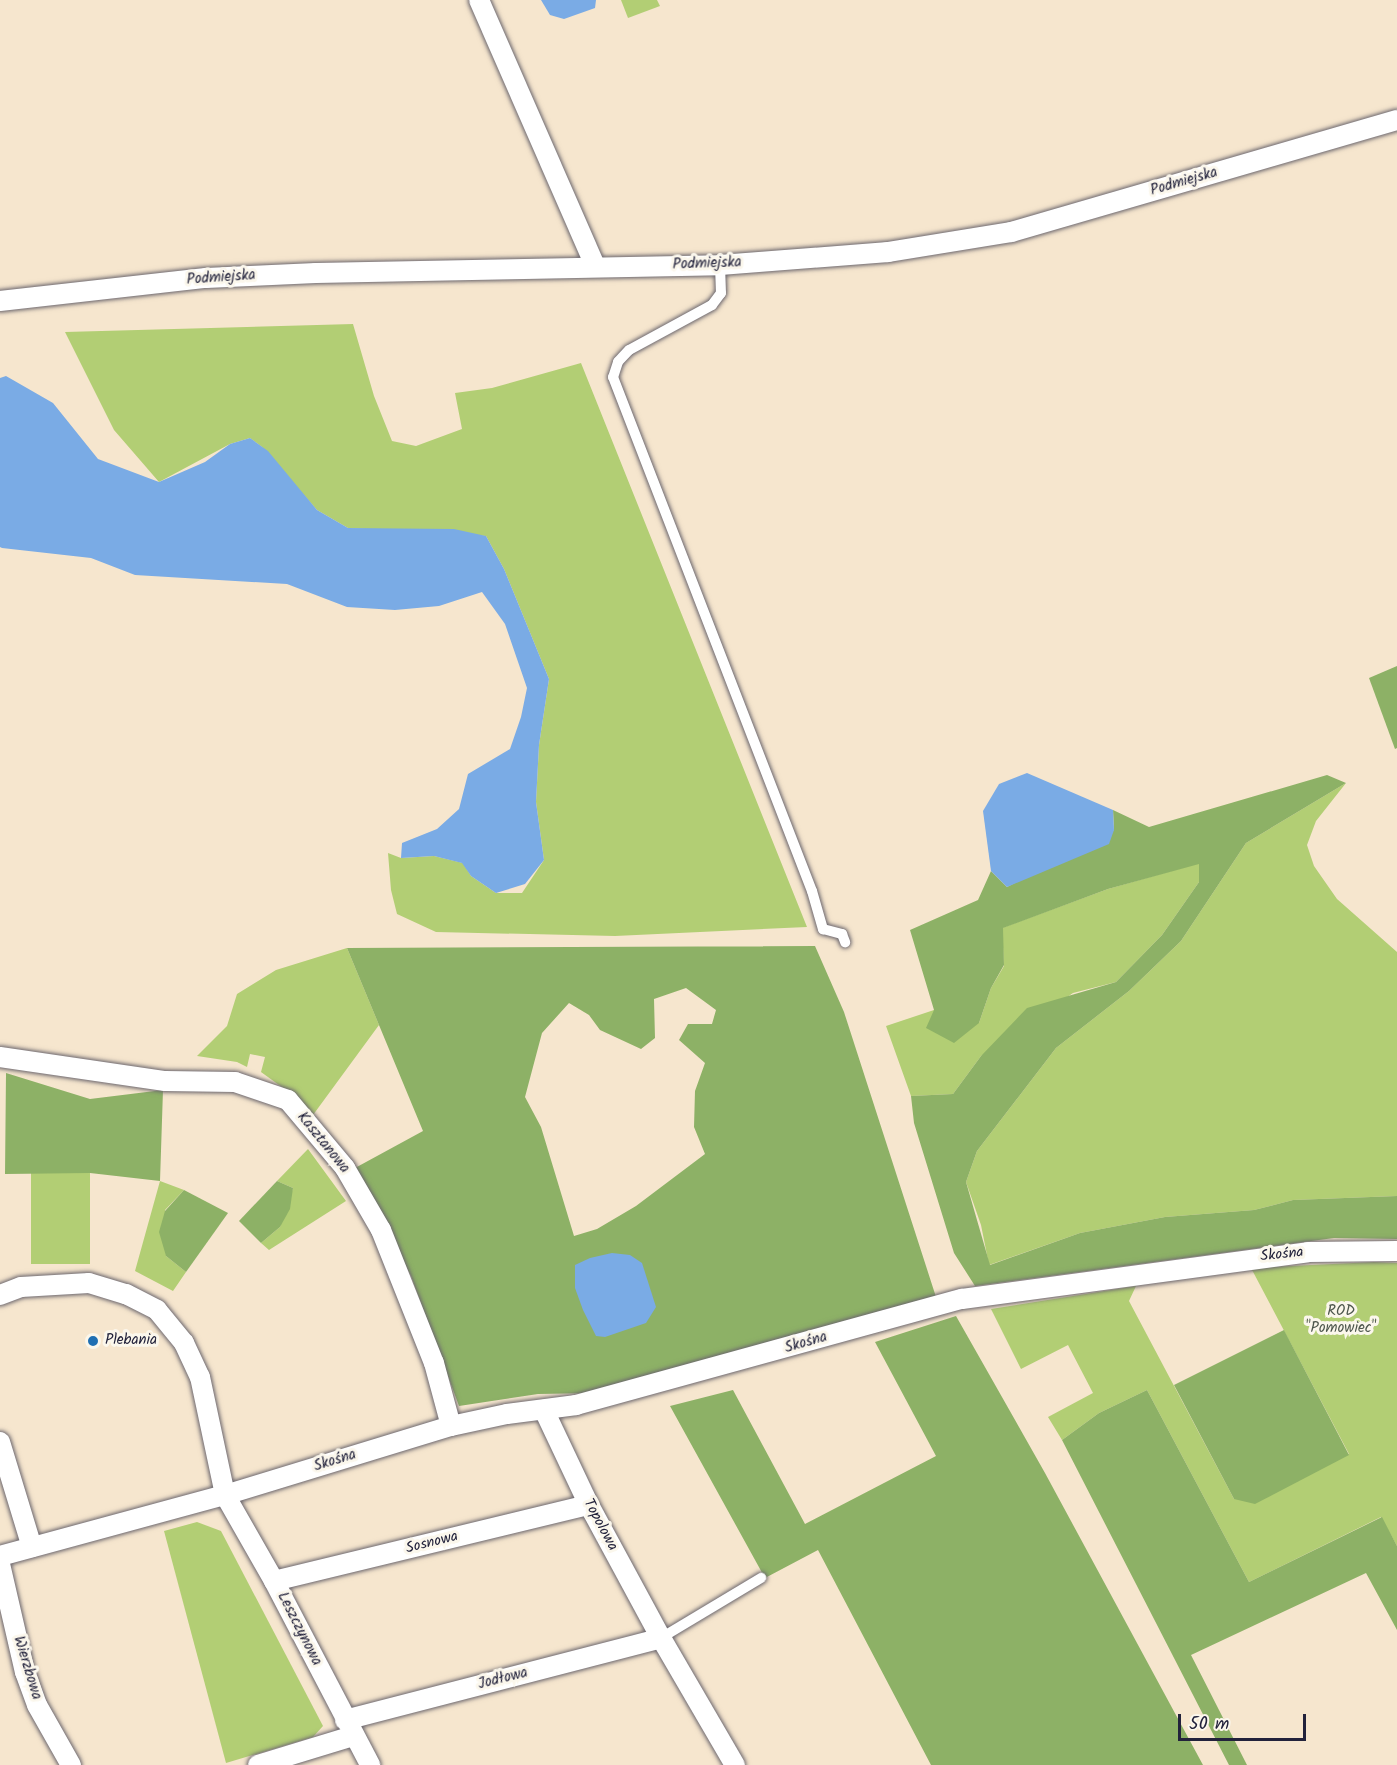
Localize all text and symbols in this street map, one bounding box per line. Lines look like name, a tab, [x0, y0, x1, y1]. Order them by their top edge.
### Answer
street label: Podmiejska	[1148, 164, 1220, 200]
street label: Podmiejska	[672, 254, 742, 274]
street label: Podmiejska	[186, 267, 256, 289]
street label: Kasztanowa	[293, 1109, 353, 1177]
street label: Skośna	[1260, 1244, 1304, 1266]
park label: ROD "Pomowiec"	[1306, 1302, 1376, 1337]
street label: Skośna	[783, 1328, 829, 1358]
place label: Plebania	[105, 1332, 157, 1350]
marker: Plebania	[86, 1334, 100, 1348]
street label: Skośna	[312, 1446, 358, 1476]
street label: Topolowa	[579, 1496, 621, 1554]
street label: Sosnowa	[404, 1528, 460, 1558]
street label: Leszczynowa	[273, 1589, 325, 1669]
street label: Wierzbowa	[9, 1634, 45, 1702]
street label: Jodłowa	[476, 1664, 530, 1694]
scale bar	[1181, 1702, 1308, 1740]
text: 50 m	[1189, 1710, 1229, 1739]

